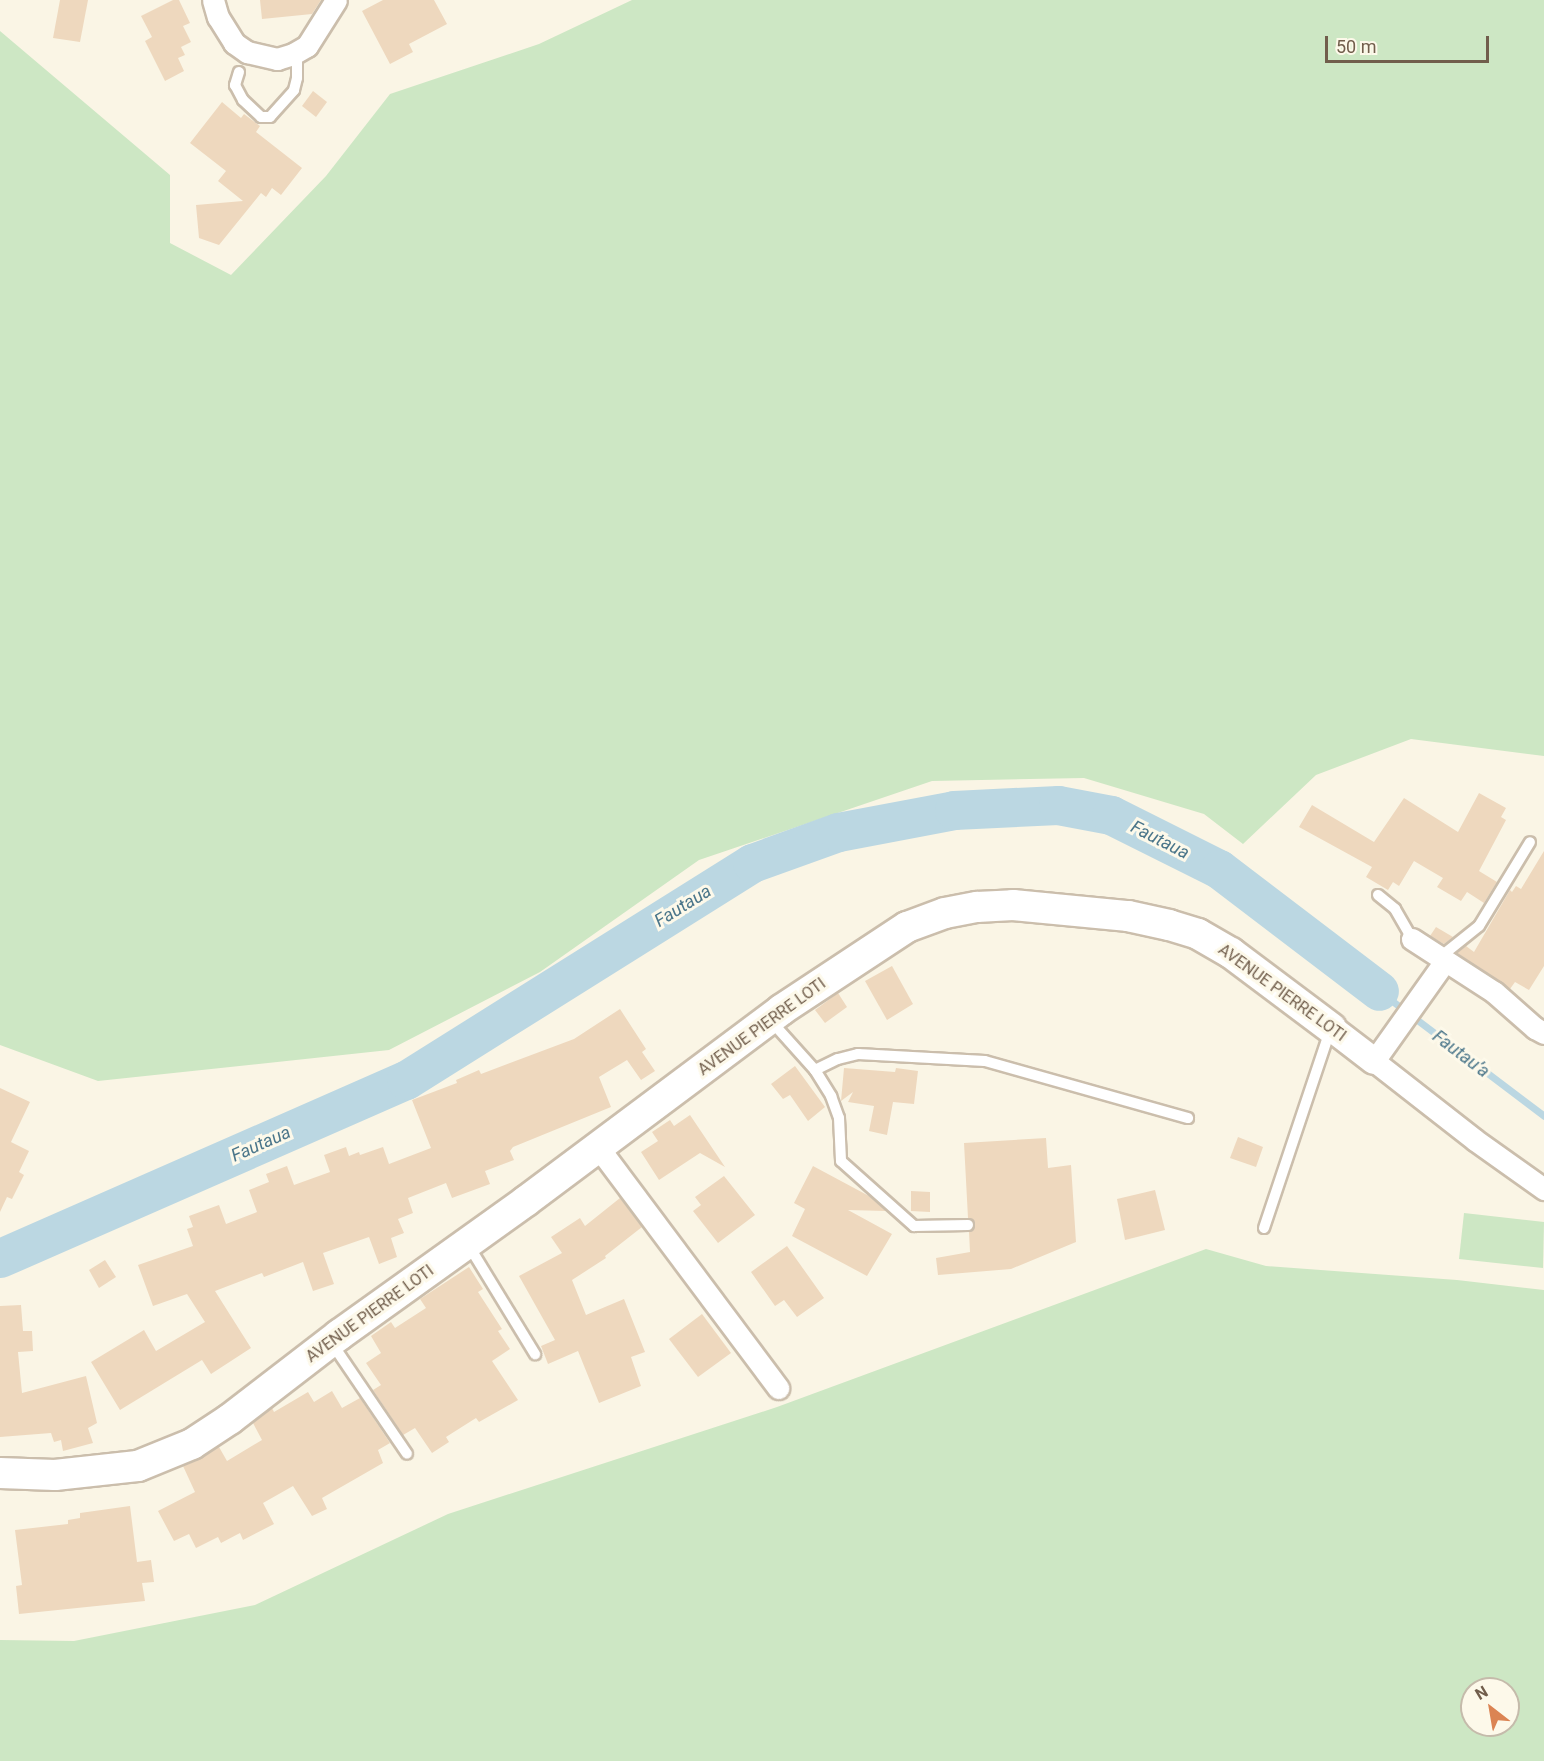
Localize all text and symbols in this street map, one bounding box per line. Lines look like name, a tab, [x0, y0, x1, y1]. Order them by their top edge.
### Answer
scale bar	[1328, 24, 1492, 62]
text: 50 m	[1336, 36, 1376, 57]
water label: Fautaua	[1127, 816, 1193, 864]
water label: Fautaua	[651, 880, 715, 932]
street label: AVENUE PIERRE LOTI	[1214, 940, 1350, 1046]
street label: AVENUE PIERRE LOTI	[694, 974, 830, 1080]
water label: Fautau’a	[1428, 1026, 1494, 1082]
water label: Fautaua	[228, 1121, 294, 1167]
street label: AVENUE PIERRE LOTI	[302, 1261, 438, 1367]
north arrow	[1460, 1677, 1520, 1737]
text: N	[1472, 1682, 1491, 1704]

